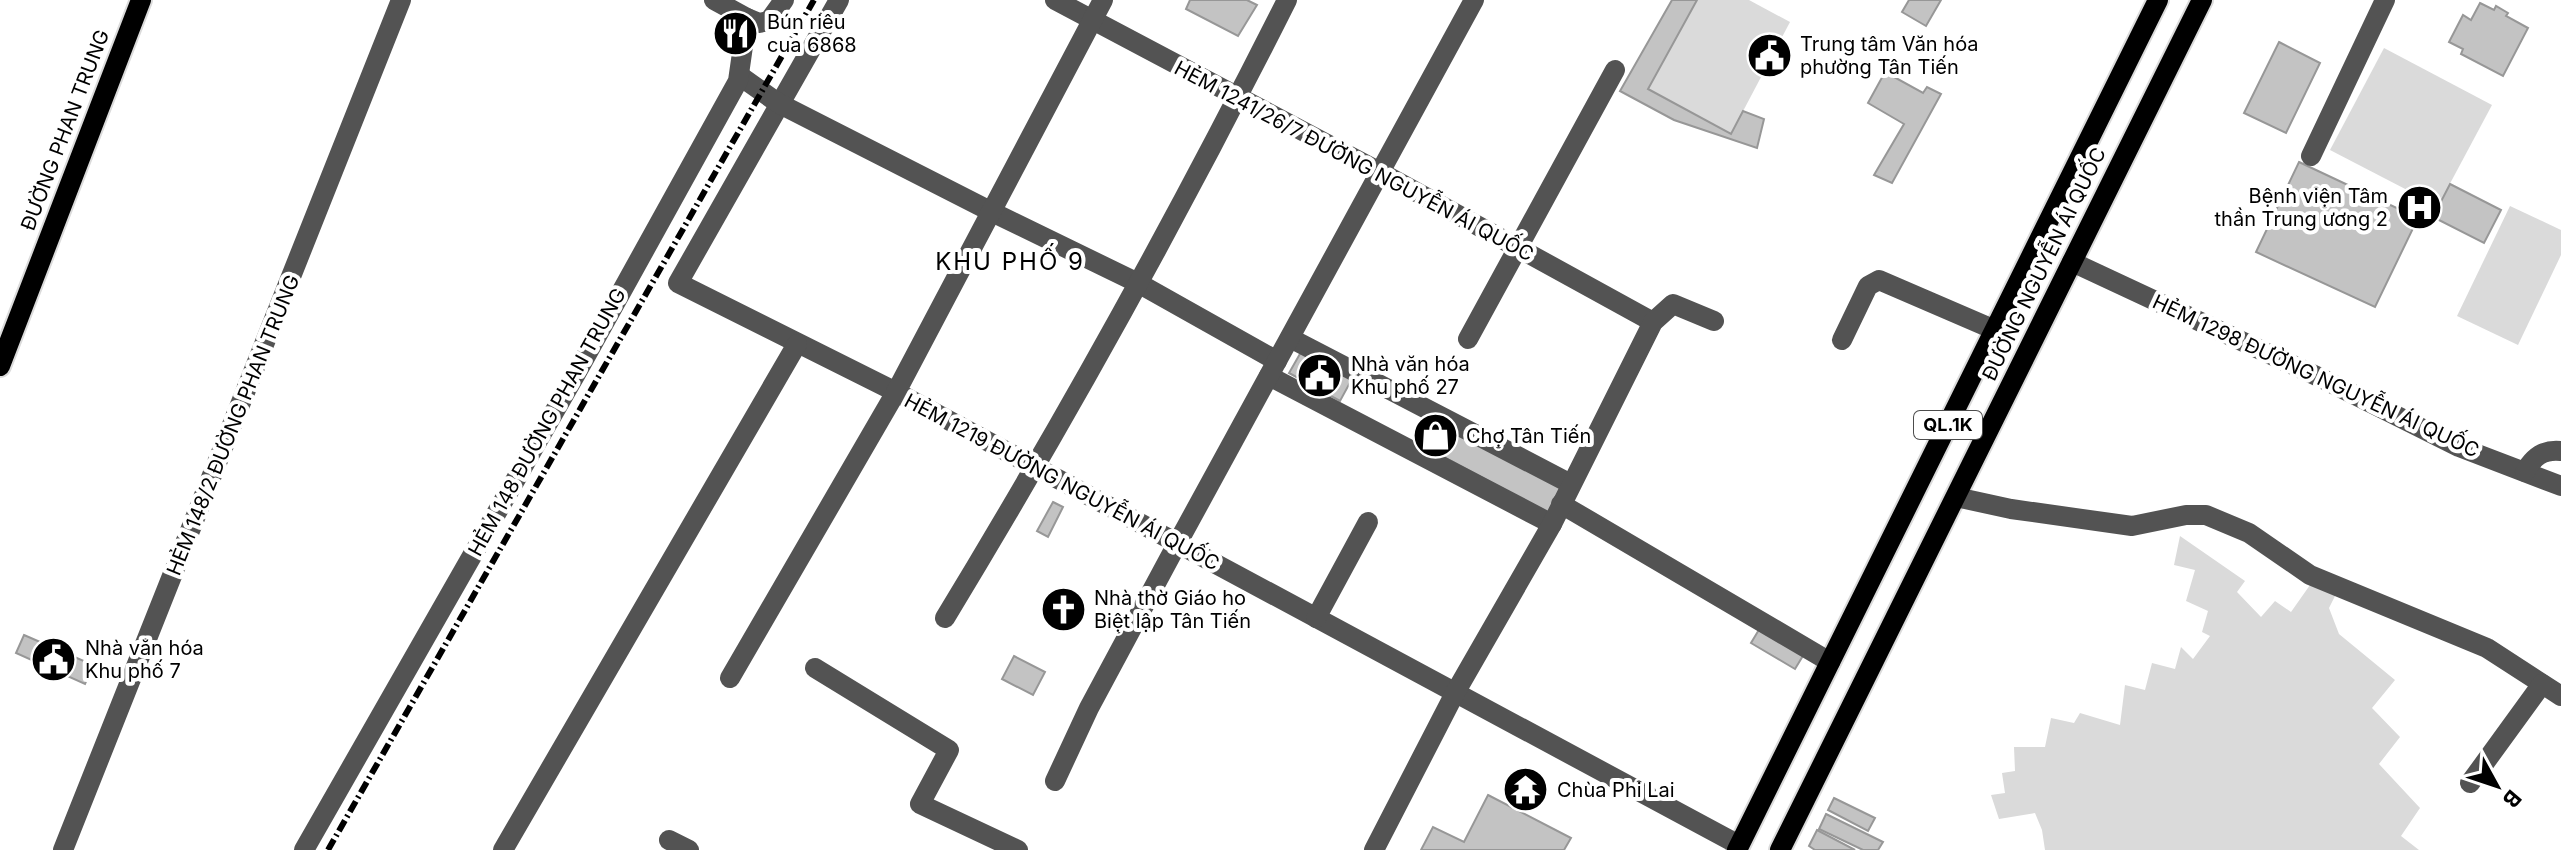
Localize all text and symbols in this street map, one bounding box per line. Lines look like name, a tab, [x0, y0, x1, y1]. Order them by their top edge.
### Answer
restaurant icon: Bún riêu cua 6868	[712, 9, 760, 57]
place label: Bún riêu cua 6868	[767, 10, 857, 57]
street label: ĐƯỜNG PHAN TRUNG	[15, 26, 114, 234]
public building icon: Trung tâm Văn hóa phường Tân Tiến	[1745, 32, 1793, 80]
place label: Trung tâm Văn hóa phường Tân Tiến	[1800, 32, 1979, 79]
street label: HẺM 1241/26/7 ĐƯỜNG NGUYỄN ÁI QUỐC	[1170, 52, 1540, 266]
street label: ĐƯỜNG NGUYỄN ÁI QUỐC	[1973, 142, 2111, 384]
hospital icon: Bệnh viện Tâm thần Trung ương 2	[2395, 183, 2443, 231]
place label: Bệnh viện Tâm thần Trung ương 2	[2215, 184, 2388, 231]
district label: KHU PHỐ 9	[935, 243, 1085, 276]
street label: HẺM 148/2 ĐƯỜNG PHAN TRUNG	[161, 271, 304, 579]
street label: HẺM 148 ĐƯỜNG PHAN TRUNG	[462, 283, 631, 560]
street label: HẺM 1298 ĐƯỜNG NGUYỄN ÁI QUỐC	[2149, 286, 2485, 462]
public building icon: Nhà văn hóa Khu phố 27	[1296, 352, 1344, 400]
place label: Nhà văn hóa Khu phố 27	[1351, 352, 1470, 399]
street label: HẺM 1219 ĐƯỜNG NGUYỄN ÁI QUỐC	[900, 385, 1225, 576]
road number: QL.1K	[1914, 411, 1982, 439]
shop icon: Chợ Tân Tiến	[1411, 412, 1459, 460]
place label: Chợ Tân Tiến	[1466, 424, 1591, 448]
church icon: Nhà thờ Giáo họ Biệt lập Tân Tiến	[1039, 585, 1087, 633]
place label: Nhà thờ Giáo họ Biệt lập Tân Tiến	[1094, 586, 1251, 633]
public building icon: Nhà văn hóa Khu phố 7	[30, 635, 78, 683]
place label: Nhà văn hóa Khu phố 7	[85, 636, 204, 683]
north arrow	[2457, 746, 2537, 826]
temple icon: Chùa Phi Lai	[1502, 766, 1550, 814]
place label: Chùa Phi Lai	[1557, 778, 1675, 802]
text: B	[2498, 785, 2527, 813]

